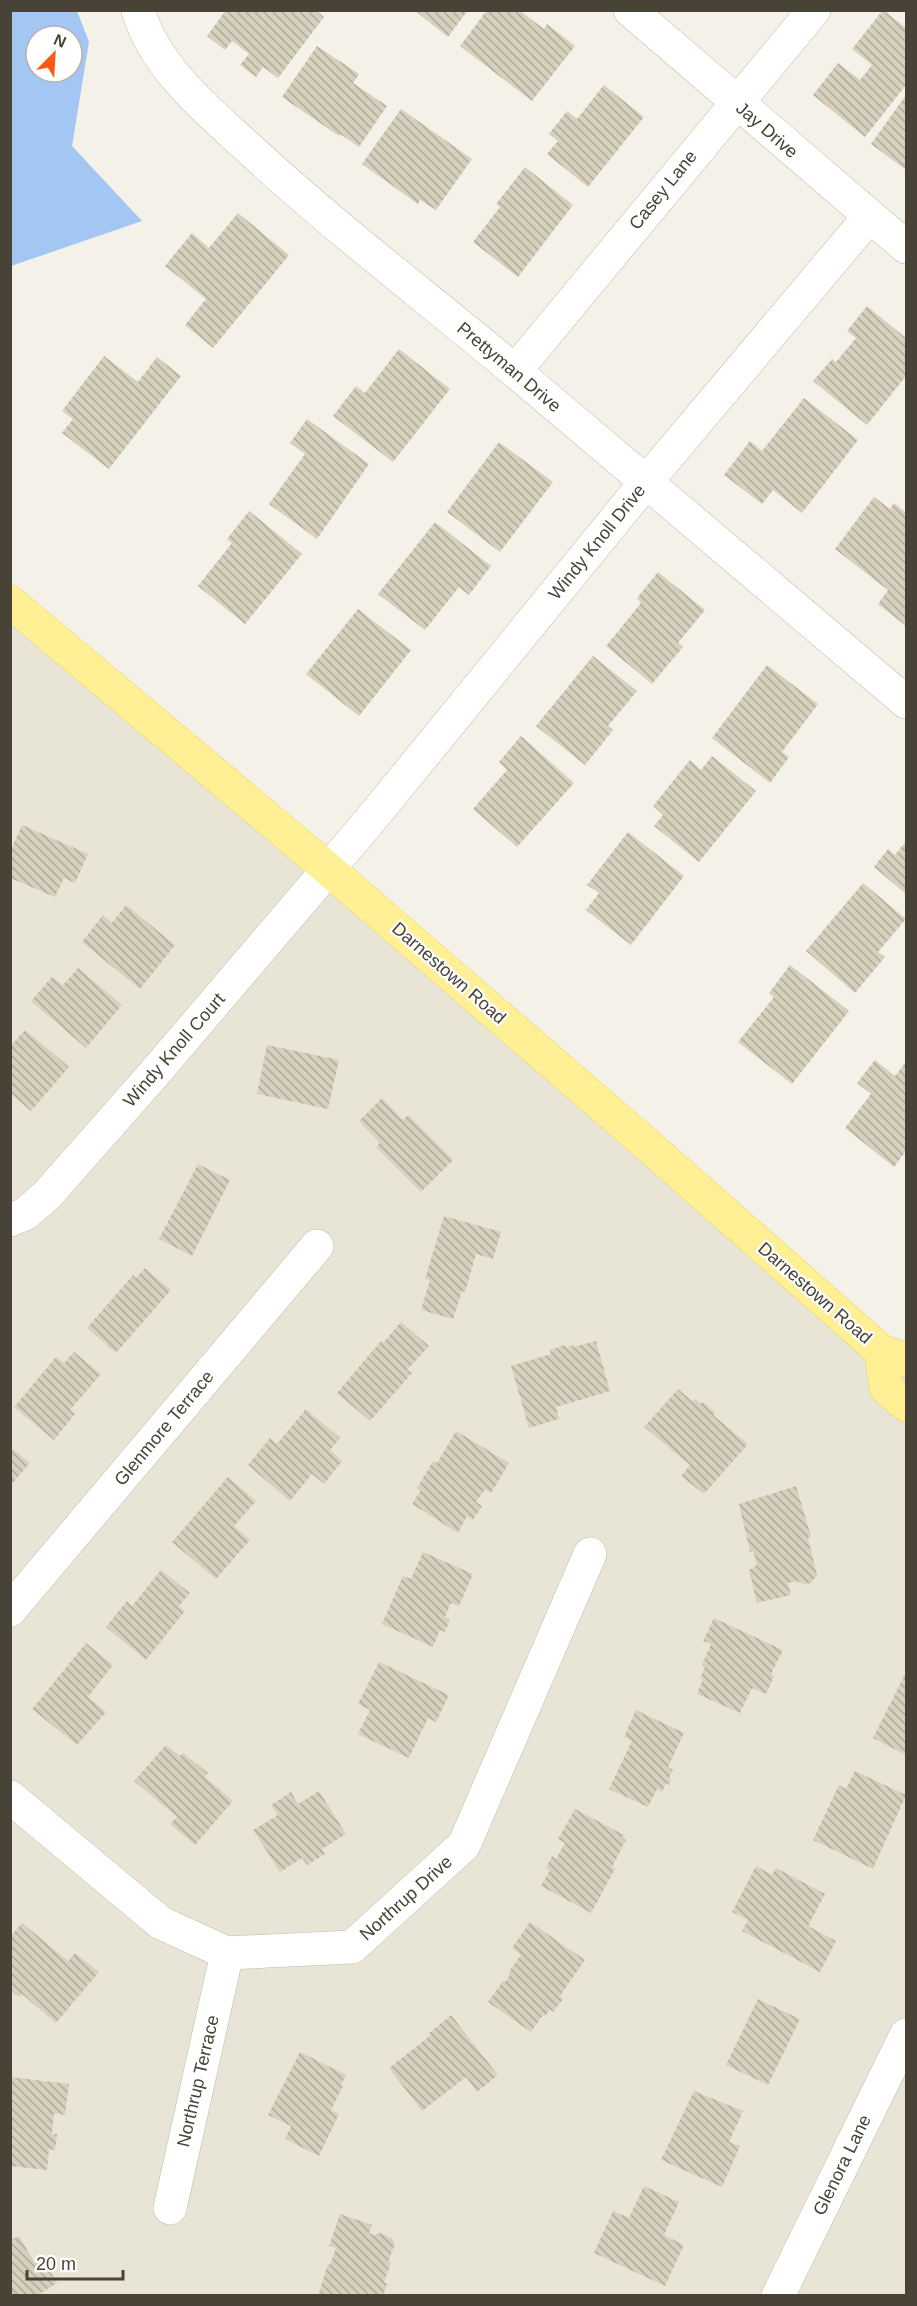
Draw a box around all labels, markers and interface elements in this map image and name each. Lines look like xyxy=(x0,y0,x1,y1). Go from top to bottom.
north arrow xyxy=(24,24,84,84)
text: N xyxy=(51,31,69,51)
street label: Jay Drive xyxy=(732,98,802,162)
street label: Casey Lane xyxy=(625,146,701,234)
street label: Prettyman Drive xyxy=(453,318,565,416)
street label: Windy Knoll Drive xyxy=(545,481,649,603)
street label: Darnestown Road xyxy=(388,918,510,1028)
street label: Windy Knoll Court xyxy=(119,989,229,1111)
street label: Darnestown Road xyxy=(754,1238,876,1348)
street label: Glenmore Terrace xyxy=(110,1367,218,1489)
street label: Northrup Drive xyxy=(356,1851,456,1945)
street label: Northrup Terrace xyxy=(173,2013,223,2149)
street label: Glenora Lane xyxy=(809,2112,875,2218)
scale bar xyxy=(27,2243,123,2281)
text: 20 m xyxy=(36,2254,76,2274)

